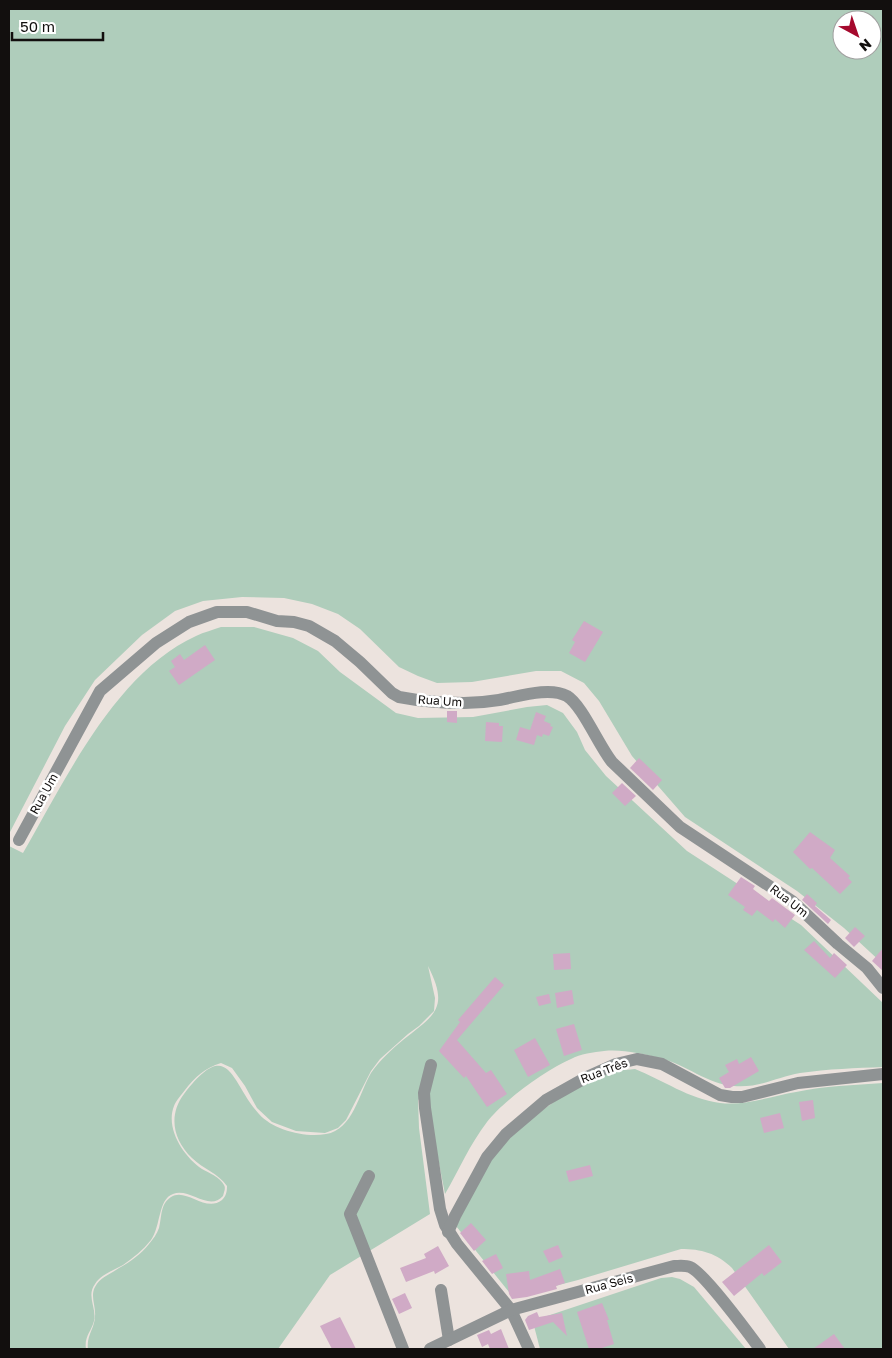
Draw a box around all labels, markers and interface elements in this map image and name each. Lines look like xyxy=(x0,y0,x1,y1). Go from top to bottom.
scale bar xyxy=(12,10,104,42)
north arrow xyxy=(832,10,882,60)
text: 50 m xyxy=(20,17,55,35)
text: N xyxy=(856,35,875,55)
street label: Rua Um xyxy=(417,691,463,710)
street label: Rua Um xyxy=(26,771,61,817)
street label: Rua Um xyxy=(767,881,811,920)
street label: Rua Três xyxy=(578,1055,629,1086)
street label: Rua Seis xyxy=(583,1270,635,1297)

